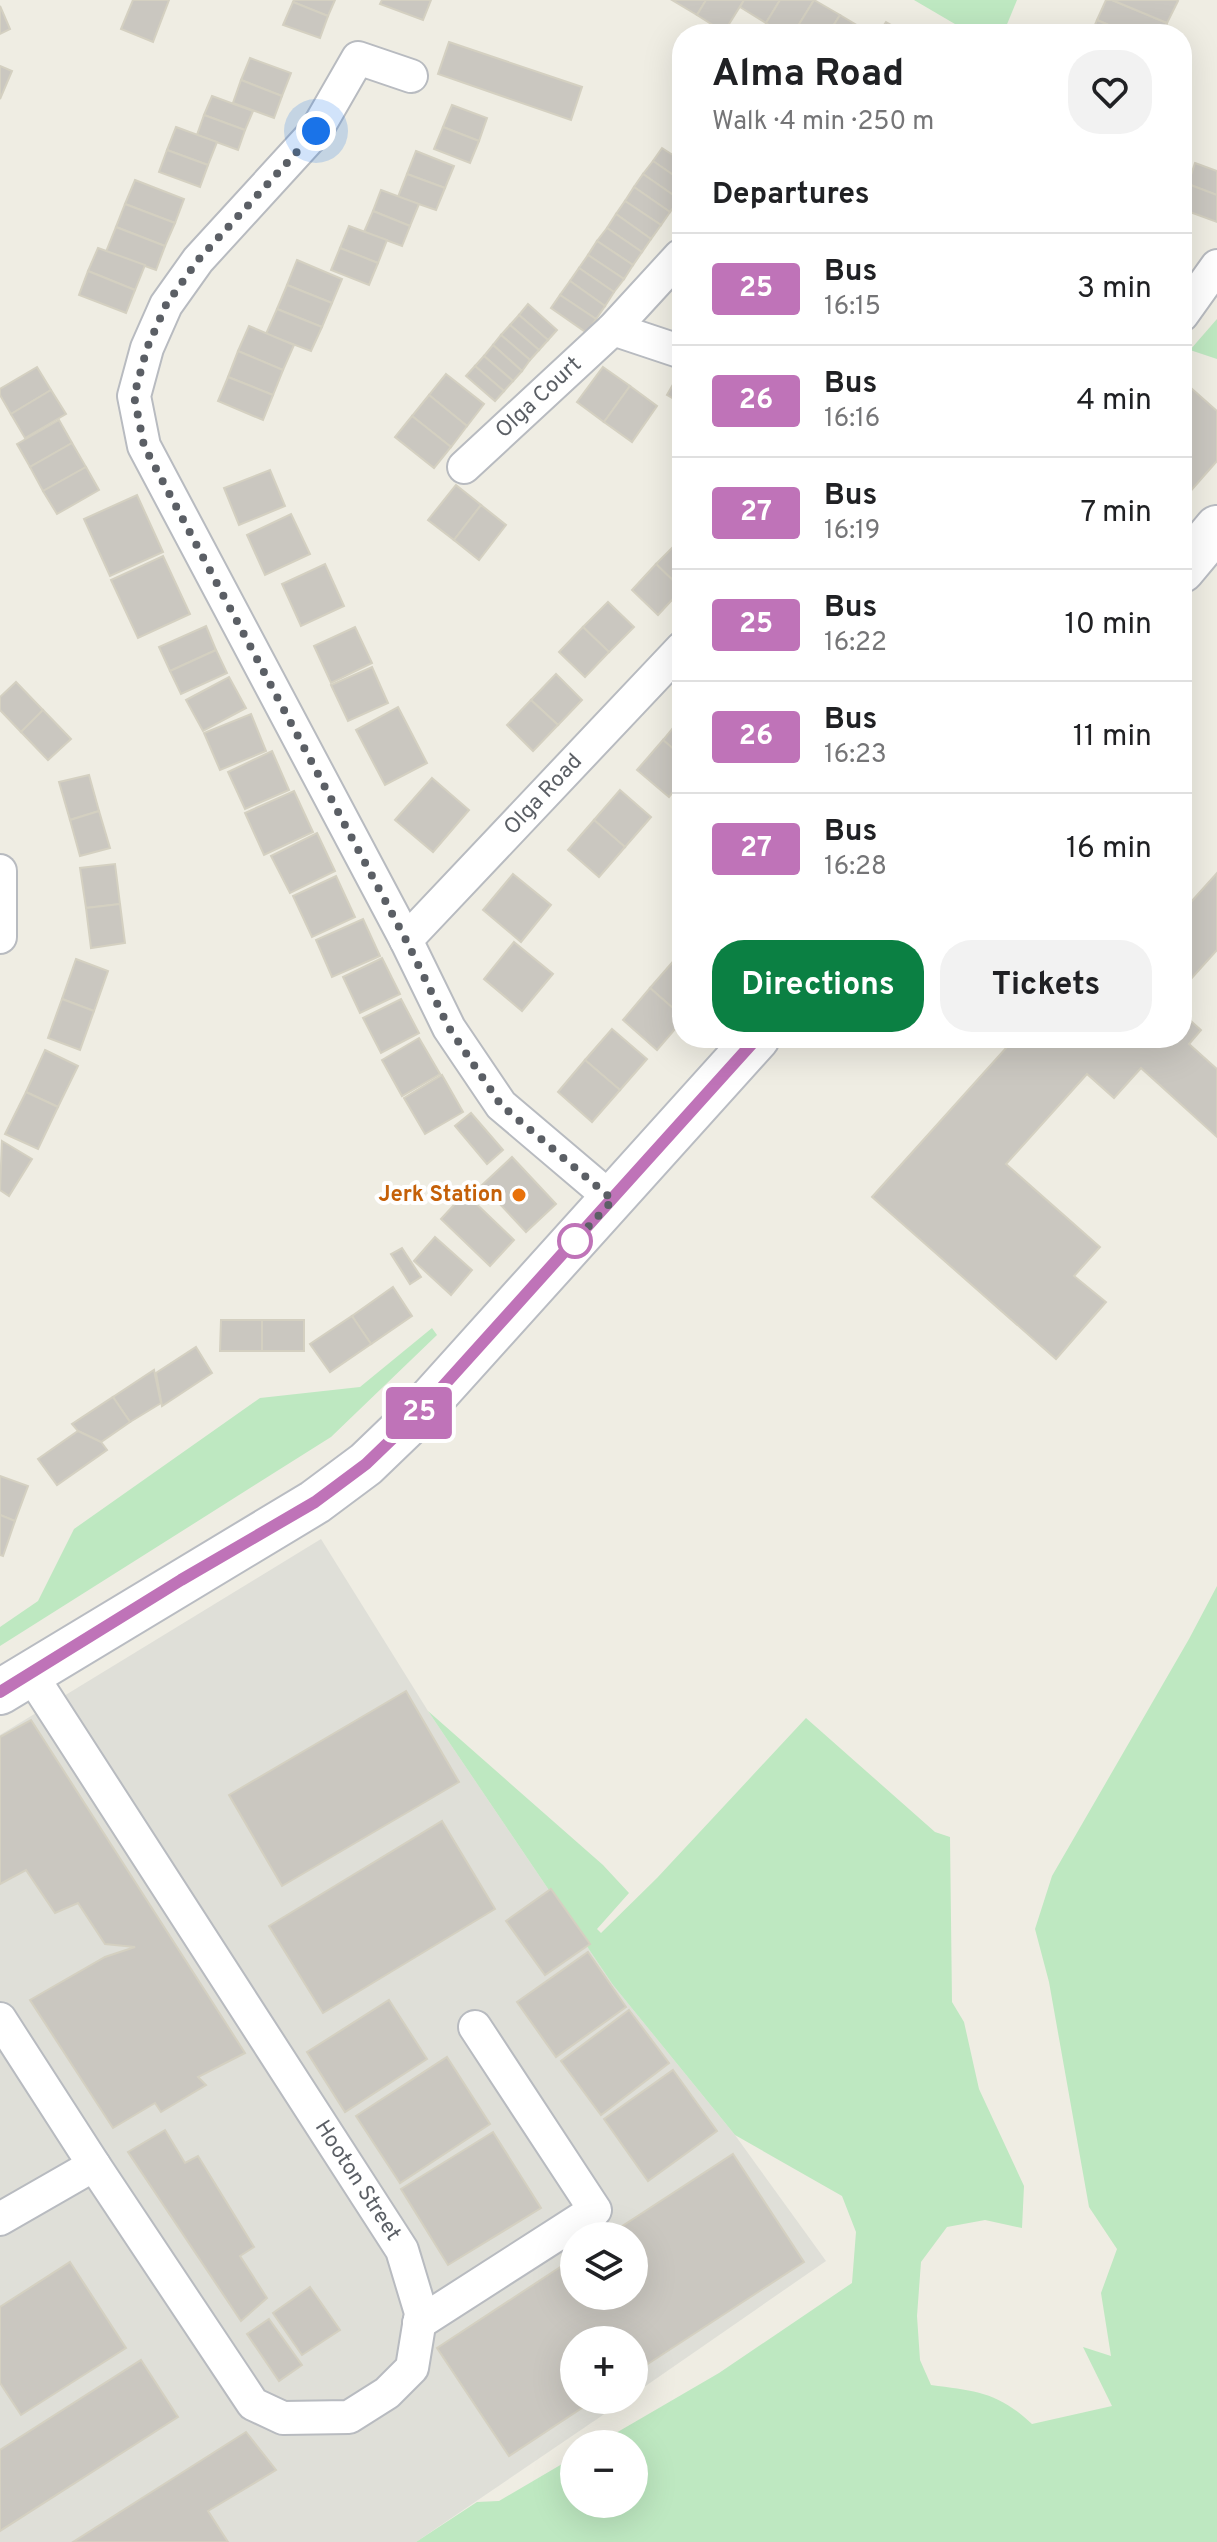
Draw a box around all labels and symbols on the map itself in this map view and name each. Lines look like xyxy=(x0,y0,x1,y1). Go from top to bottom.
your location xyxy=(296,111,336,151)
street label: Olga Court xyxy=(490,351,587,444)
street label: Olga Road xyxy=(499,748,588,841)
place label: Jerk Station xyxy=(378,1182,503,1209)
marker: Jerk Station xyxy=(510,1186,528,1204)
unlabelled marker xyxy=(558,1224,592,1258)
line badge: 25 xyxy=(383,1387,455,1439)
street label: Hooton Street xyxy=(308,2116,406,2246)

